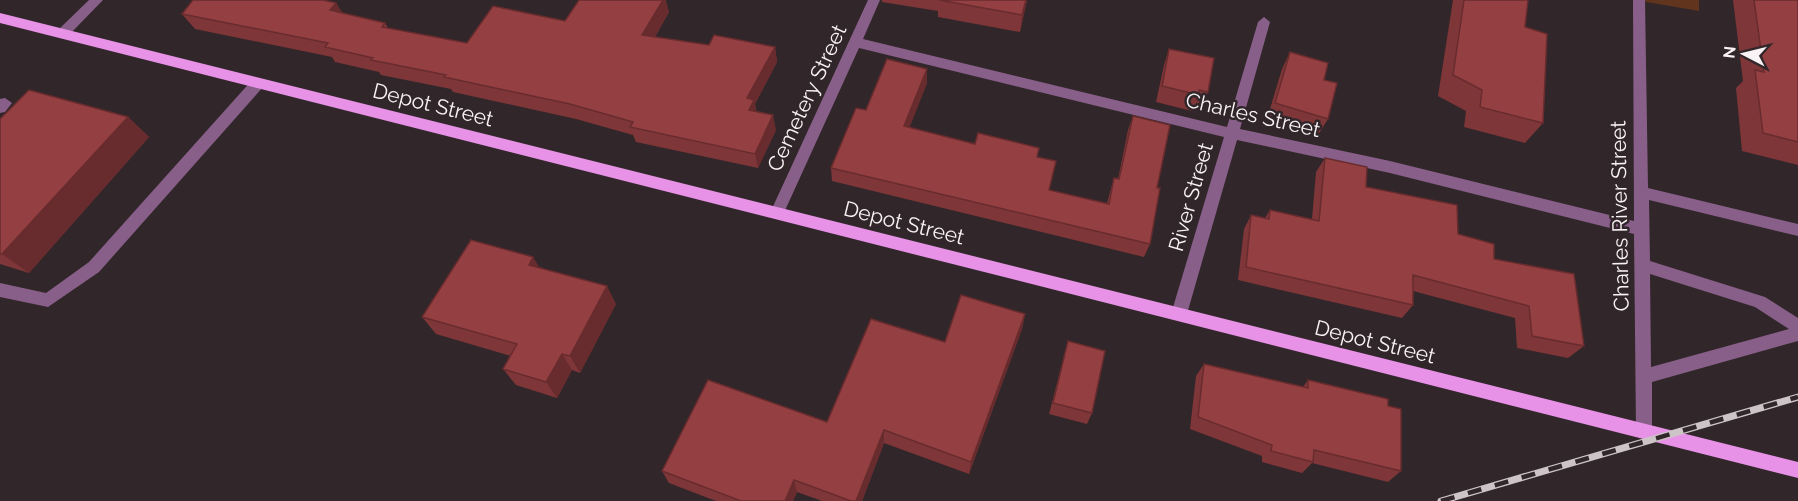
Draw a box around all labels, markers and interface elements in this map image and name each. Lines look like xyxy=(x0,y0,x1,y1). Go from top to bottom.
street label: Cemetery Street xyxy=(762,20,852,175)
north arrow xyxy=(1714,24,1774,84)
text: N xyxy=(1719,45,1740,59)
street label: Depot Street xyxy=(370,77,496,132)
street label: Charles Street xyxy=(1183,87,1323,142)
street label: Charles River Street xyxy=(1605,120,1634,312)
street label: River Street xyxy=(1163,140,1218,254)
street label: Depot Street xyxy=(841,195,967,250)
street label: Depot Street xyxy=(1312,314,1438,369)

